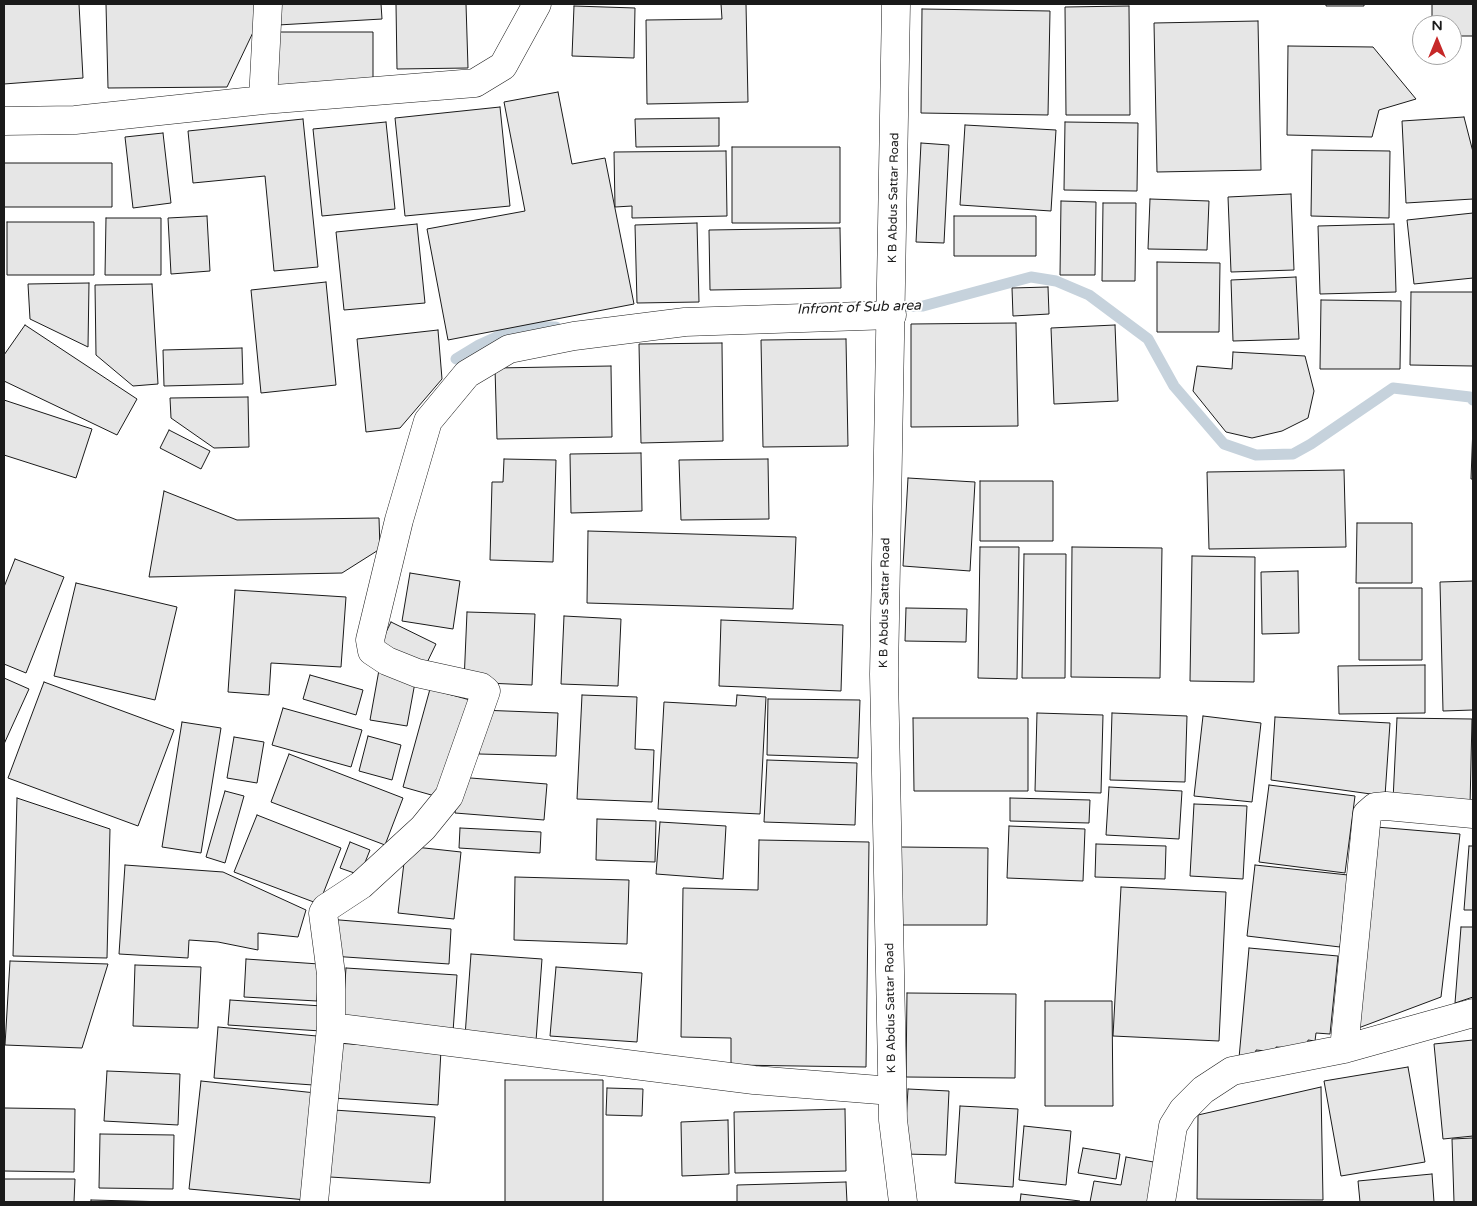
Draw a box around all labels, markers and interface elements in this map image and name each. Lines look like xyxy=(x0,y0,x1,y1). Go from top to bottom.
north arrow xyxy=(1412,15,1462,65)
text: N xyxy=(1431,17,1443,34)
street label: K B Abdus Sattar Road xyxy=(886,133,902,263)
water label: Infront of Sub area xyxy=(797,297,921,319)
street label: K B Abdus Sattar Road xyxy=(877,538,893,668)
street label: K B Abdus Sattar Road xyxy=(883,943,899,1073)

